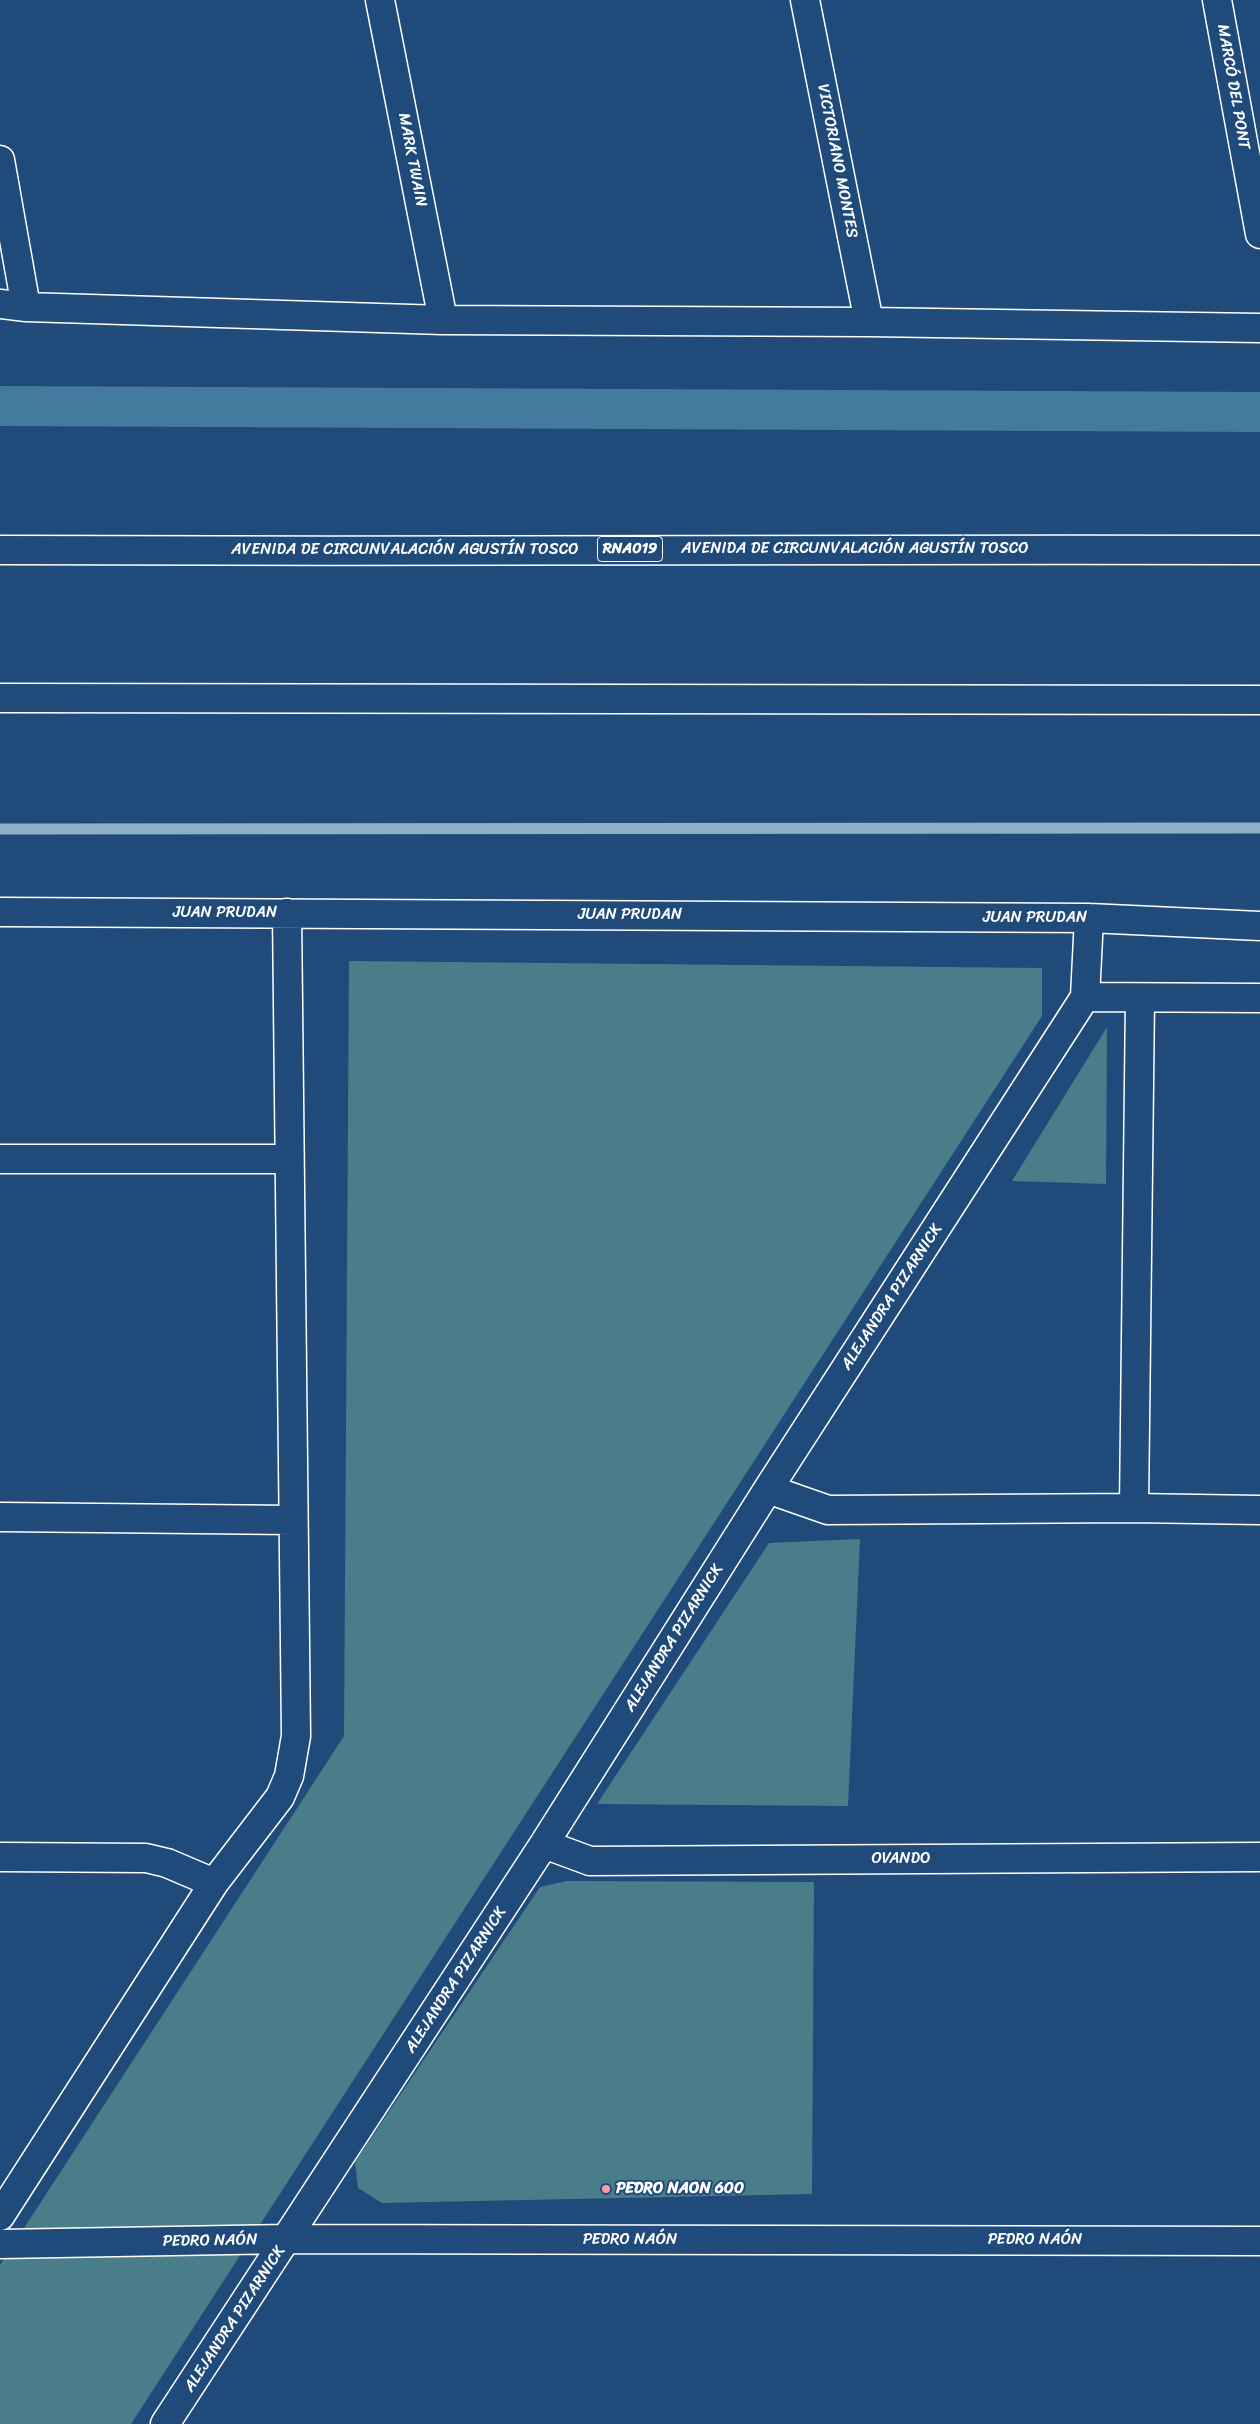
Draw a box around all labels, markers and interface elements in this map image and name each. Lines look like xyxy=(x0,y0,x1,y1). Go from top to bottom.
street label: MARCÓ DEL PONT xyxy=(1213,23,1253,151)
street label: VICTORIANO MONTES xyxy=(813,82,861,240)
street label: MARK TWAIN xyxy=(393,111,431,209)
road number: RNA019 xyxy=(598,536,662,562)
street label: AVENIDA DE CIRCUNVALACIÓN AGUSTÍN TOSCO xyxy=(681,539,1029,559)
street label: AVENIDA DE CIRCUNVALACIÓN AGUSTÍN TOSCO xyxy=(231,540,579,560)
street label: JUAN PRUDAN xyxy=(173,903,277,923)
street label: JUAN PRUDAN xyxy=(578,905,682,925)
street label: JUAN PRUDAN xyxy=(983,908,1087,928)
street label: ALEJANDRA PIZARNICK xyxy=(837,1220,947,1374)
street label: ALEJANDRA PIZARNICK xyxy=(621,1561,727,1715)
street label: OVANDO xyxy=(871,1849,931,1869)
street label: ALEJANDRA PIZARNICK xyxy=(401,1903,511,2057)
place label: PEDRO NAON 600 xyxy=(616,2179,744,2199)
marker: PEDRO NAON 600 xyxy=(600,2183,612,2195)
street label: PEDRO NAÓN xyxy=(583,2230,677,2250)
street label: PEDRO NAÓN xyxy=(988,2230,1082,2250)
street label: PEDRO NAÓN xyxy=(163,2231,257,2251)
street label: ALEJANDRA PIZARNICK xyxy=(180,2242,290,2396)

